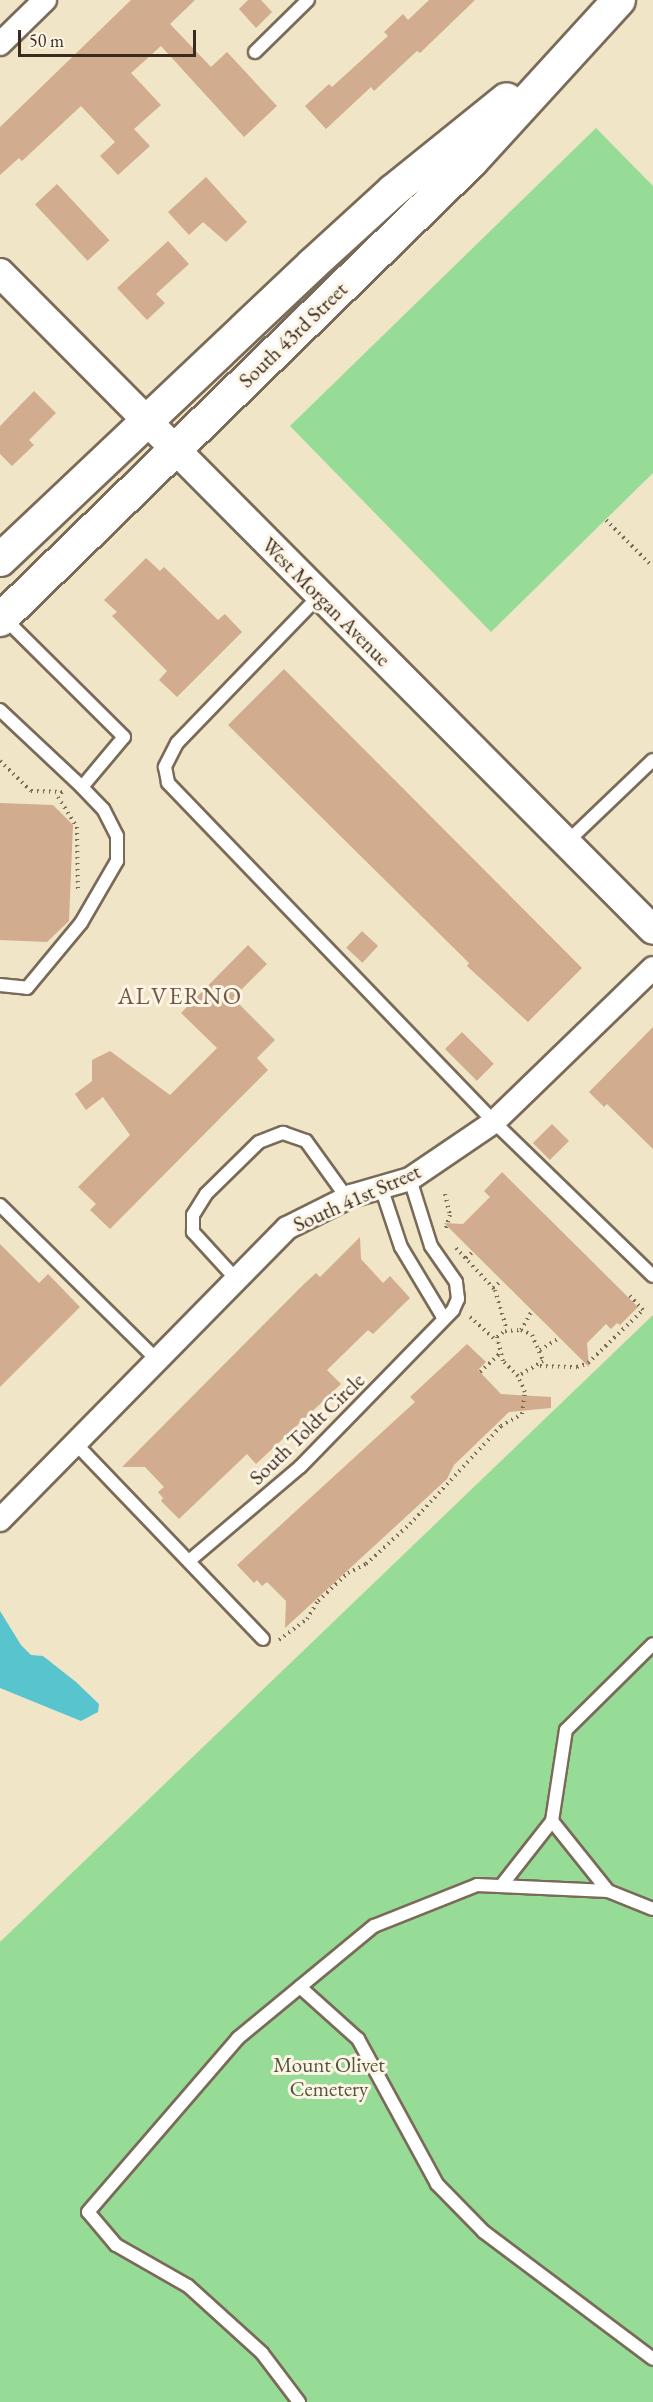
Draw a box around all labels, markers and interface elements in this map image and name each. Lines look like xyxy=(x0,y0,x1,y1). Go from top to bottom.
scale bar xyxy=(21,18,200,56)
text: 50 m xyxy=(29,29,64,52)
street label: South 43rd Street xyxy=(234,277,352,393)
street label: West Morgan Avenue xyxy=(256,532,396,672)
district label: ALVERNO xyxy=(117,982,243,1010)
street label: South 41st Street xyxy=(289,1159,425,1237)
street label: South Toldt Circle xyxy=(244,1368,370,1490)
park label: Mount Olivet Cemetery xyxy=(273,2052,385,2102)

